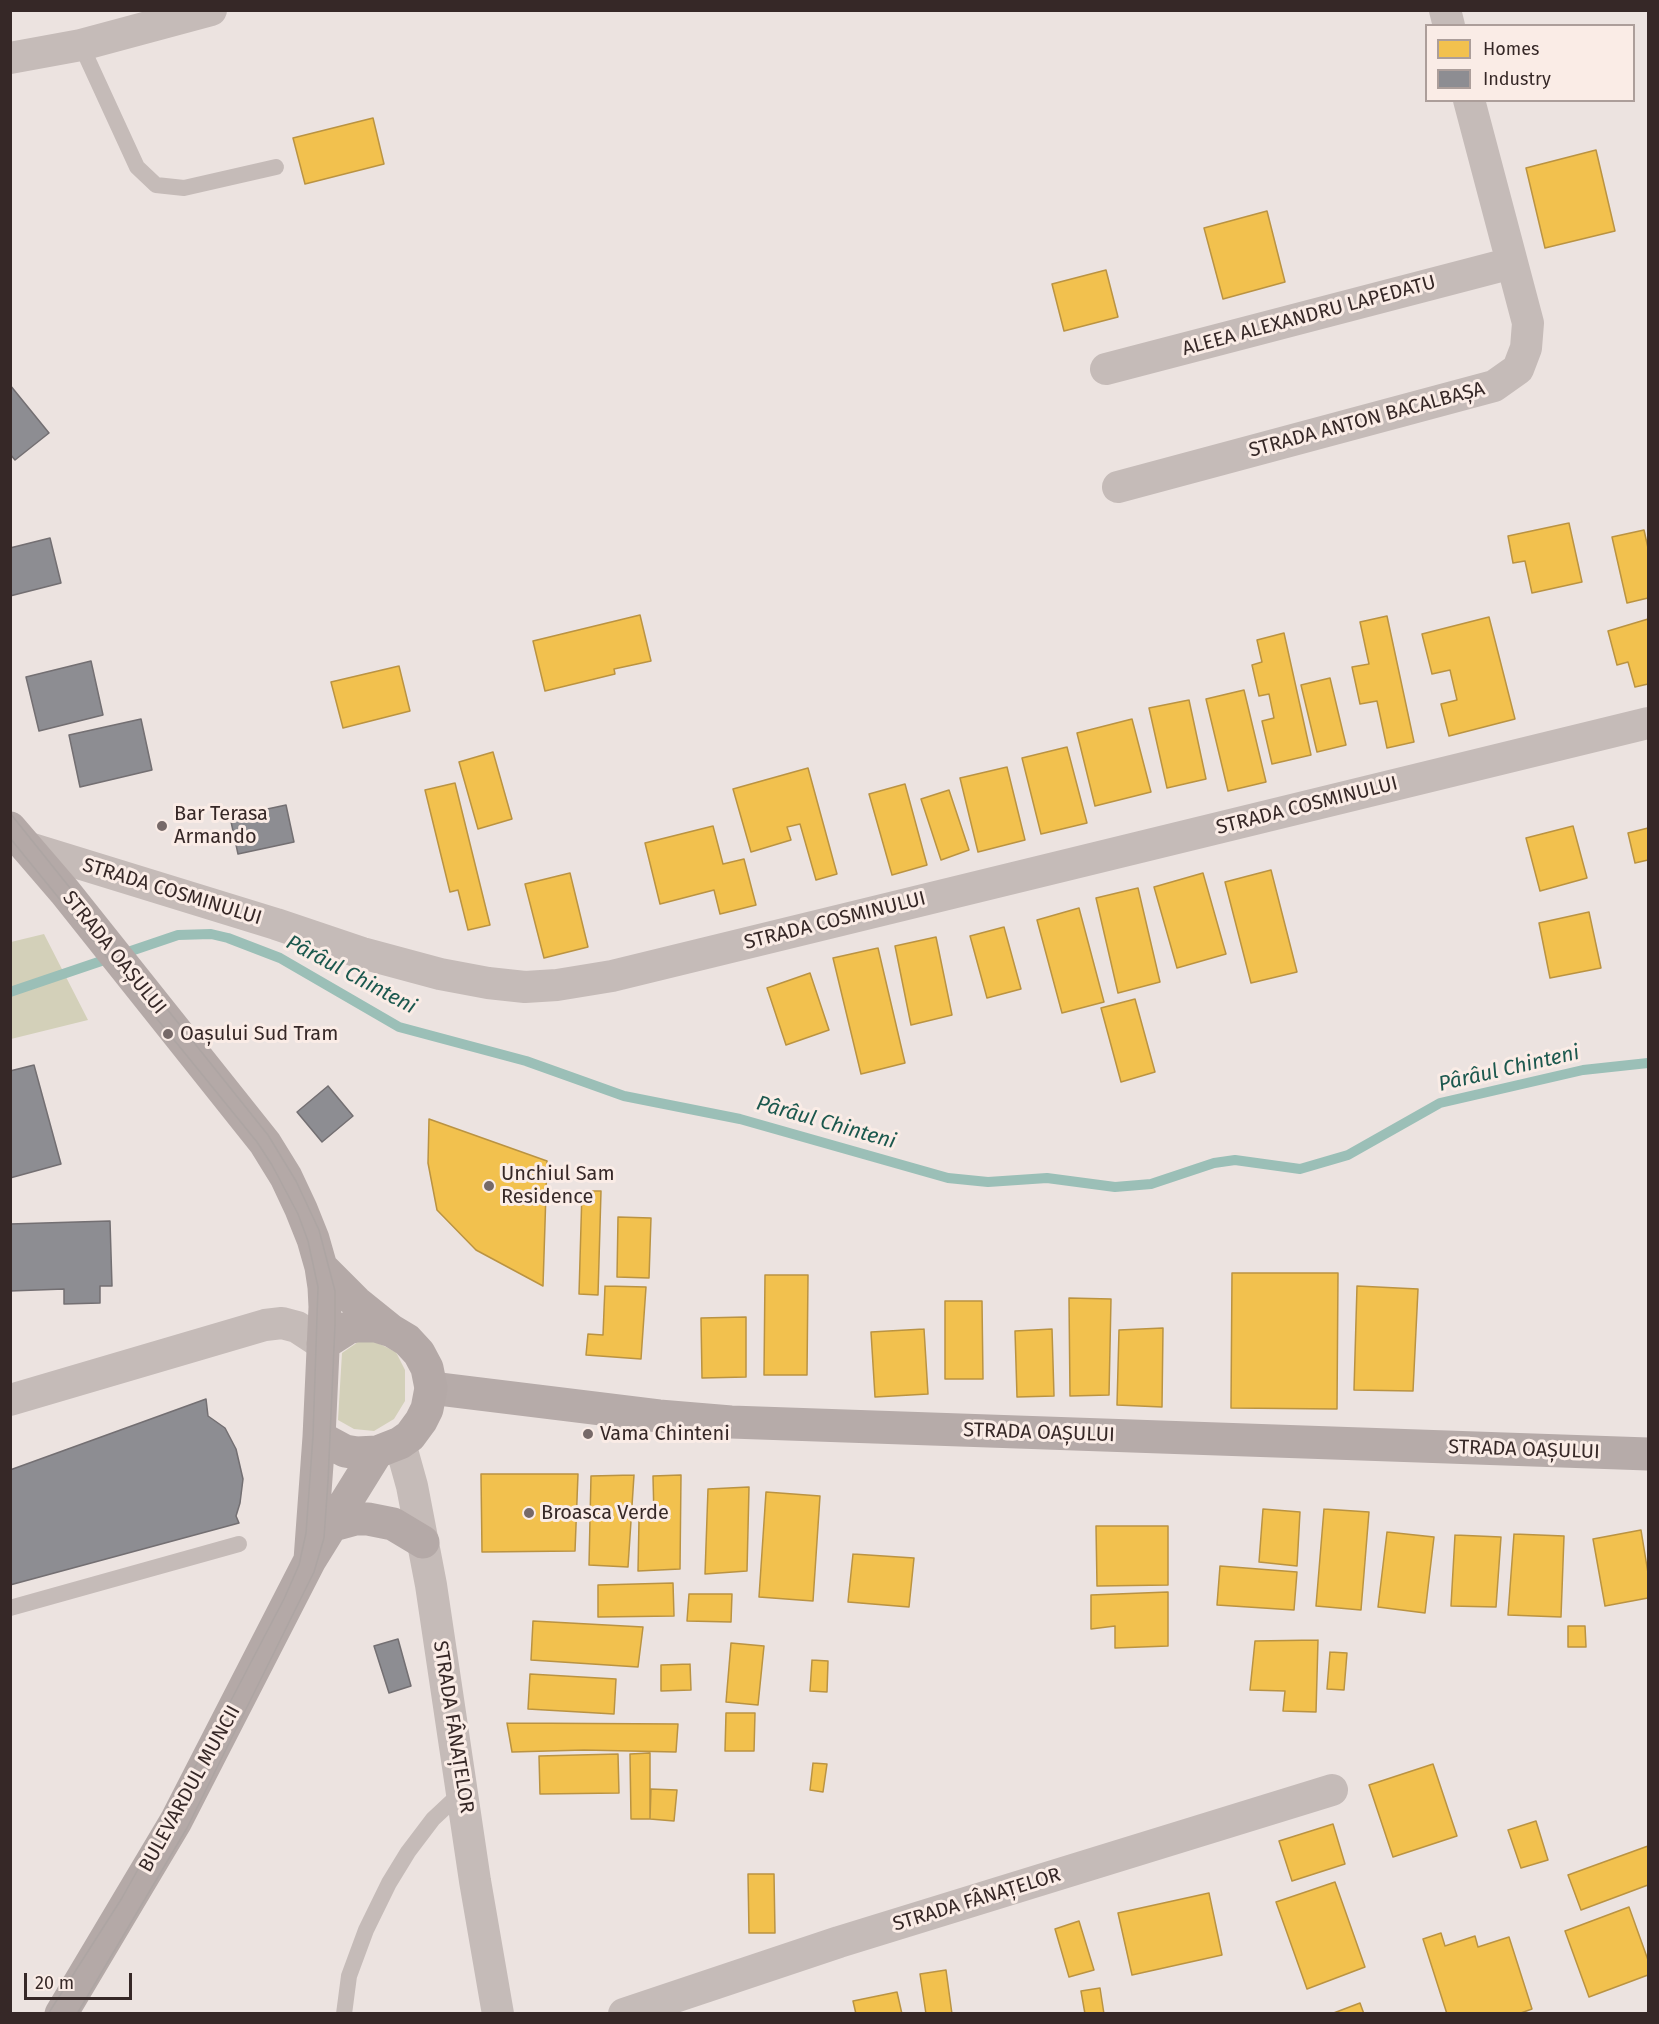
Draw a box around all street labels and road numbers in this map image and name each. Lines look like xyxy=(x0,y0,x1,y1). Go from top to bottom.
street label: ALEEA ALEXANDRU LAPEDATU xyxy=(1180,271,1438,361)
street label: STRADA ANTON BACALBAȘA xyxy=(1246,377,1488,463)
street label: STRADA COSMINULUI xyxy=(1214,772,1400,840)
street label: STRADA COSMINULUI xyxy=(80,853,264,931)
street label: STRADA OAȘULUI xyxy=(57,887,171,1019)
street label: STRADA COSMINULUI xyxy=(742,887,928,955)
street label: STRADA OAȘULUI xyxy=(963,1418,1115,1448)
street label: STRADA OAȘULUI xyxy=(1448,1435,1600,1465)
street label: STRADA FÂNAȚELOR xyxy=(428,1639,478,1815)
street label: BULEVARDUL MUNCII xyxy=(134,1701,246,1877)
street label: STRADA FÂNAȚELOR xyxy=(890,1863,1064,1937)

